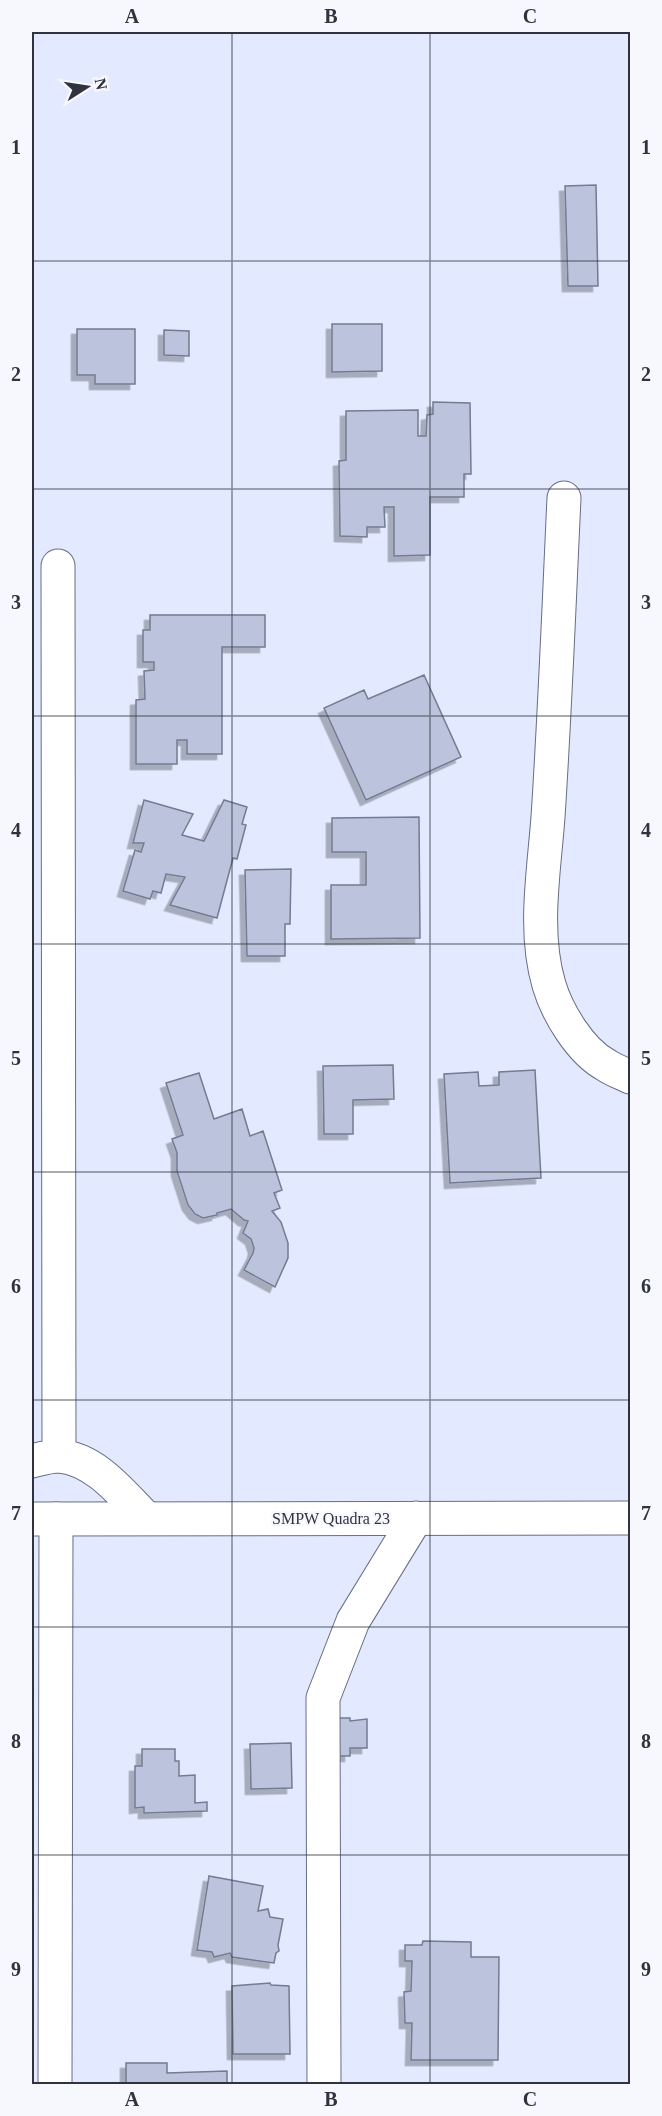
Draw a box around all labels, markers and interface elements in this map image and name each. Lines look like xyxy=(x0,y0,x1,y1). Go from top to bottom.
text: A xyxy=(125,5,140,27)
text: B xyxy=(324,5,338,27)
text: C xyxy=(523,5,537,27)
north arrow xyxy=(57,57,117,117)
text: N xyxy=(92,77,111,92)
text: 1 xyxy=(11,136,21,158)
text: 1 xyxy=(641,136,651,158)
text: 2 xyxy=(11,363,21,385)
text: 2 xyxy=(641,363,651,385)
text: 3 xyxy=(11,591,21,613)
text: 3 xyxy=(641,591,651,613)
text: 4 xyxy=(11,819,21,841)
text: 4 xyxy=(641,819,651,841)
text: 5 xyxy=(11,1047,21,1069)
text: 5 xyxy=(641,1047,651,1069)
text: 6 xyxy=(11,1275,21,1297)
text: 6 xyxy=(641,1275,651,1297)
text: 7 xyxy=(11,1502,21,1524)
text: 7 xyxy=(641,1502,651,1524)
street label: SMPW Quadra 23 xyxy=(272,1510,390,1527)
text: 8 xyxy=(11,1730,21,1752)
text: 8 xyxy=(641,1730,651,1752)
text: 9 xyxy=(11,1958,21,1980)
text: 9 xyxy=(641,1958,651,1980)
text: A xyxy=(125,2088,140,2110)
text: B xyxy=(324,2088,338,2110)
text: C xyxy=(523,2088,537,2110)

